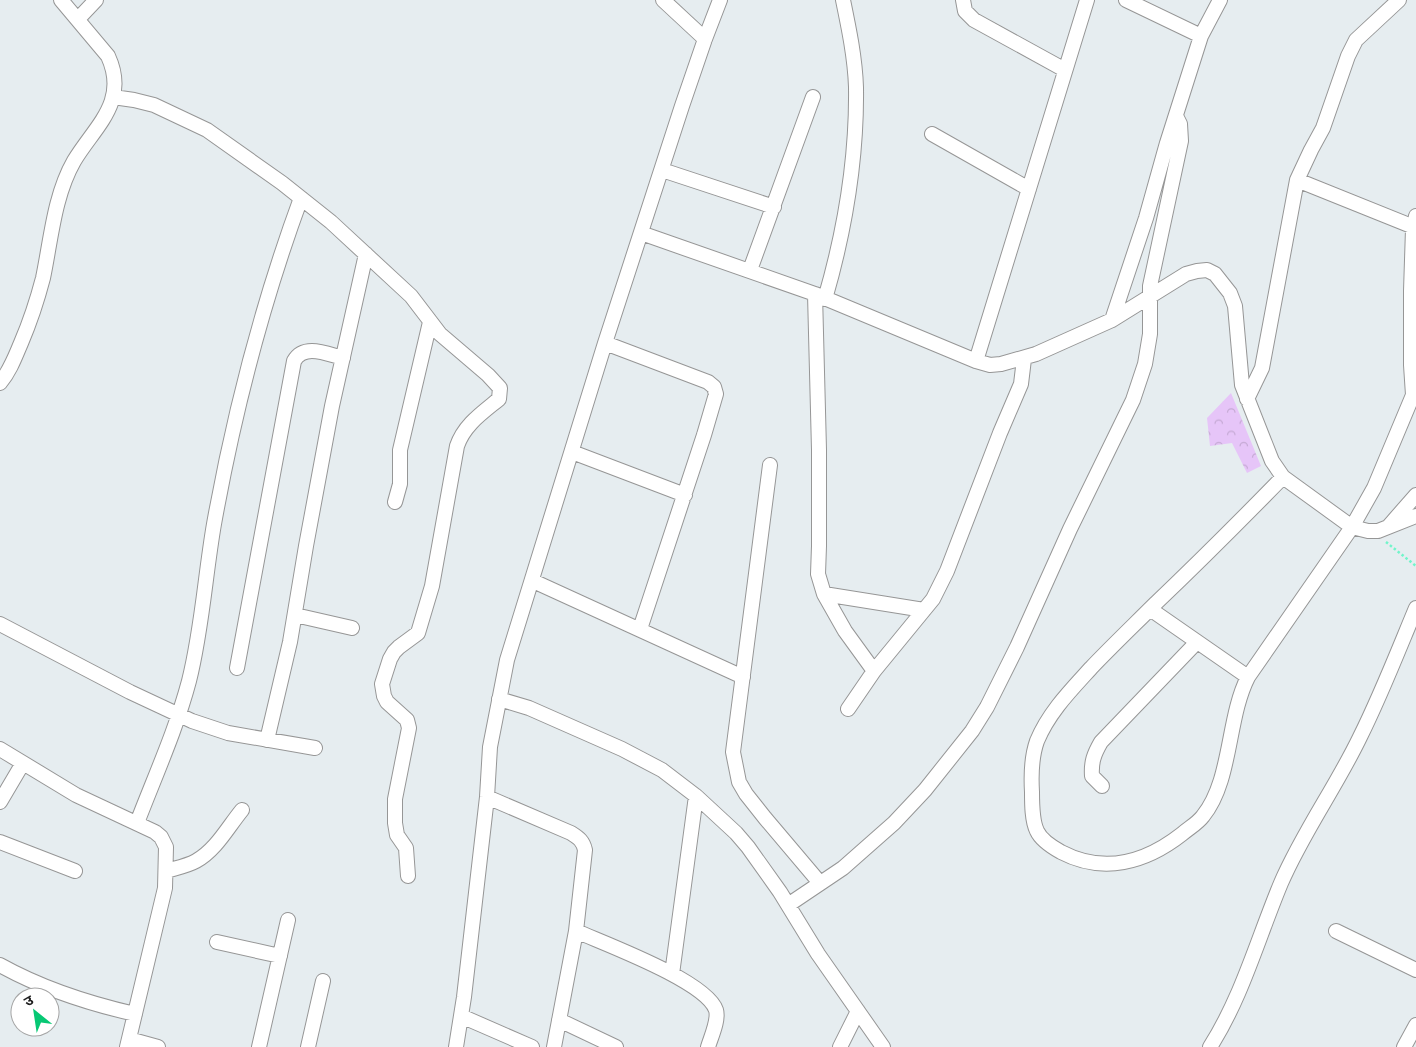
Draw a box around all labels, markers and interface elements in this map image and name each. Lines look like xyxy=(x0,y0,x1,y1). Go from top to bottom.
north arrow xyxy=(10,987,60,1037)
text: उ xyxy=(22,993,37,1010)

